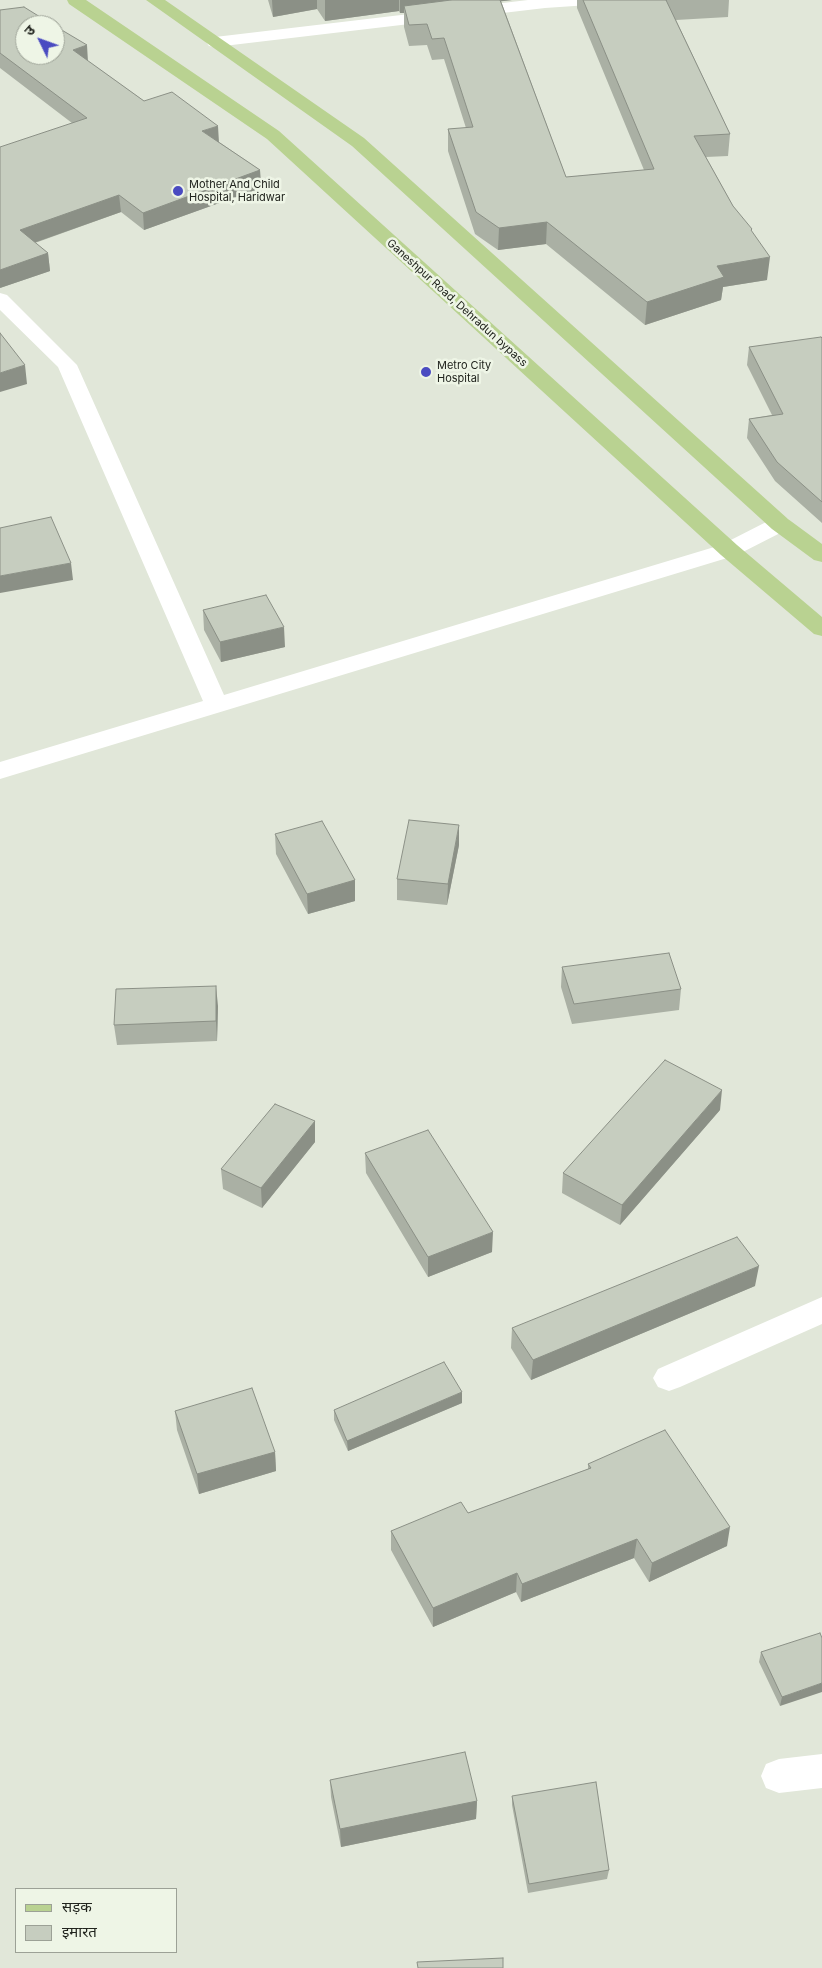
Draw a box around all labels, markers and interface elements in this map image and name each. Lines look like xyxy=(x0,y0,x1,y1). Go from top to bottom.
north arrow xyxy=(15,15,65,65)
text: उ xyxy=(20,22,38,39)
place label: Mother And Child Hospital, Haridwar xyxy=(189,178,285,204)
marker: Mother And Child Hospital, Haridwar xyxy=(171,184,185,198)
street label: Ganeshpur Road, Dehradun bypass xyxy=(384,236,530,370)
place label: Metro City Hospital xyxy=(437,359,491,385)
marker: Metro City Hospital xyxy=(419,365,433,379)
legend xyxy=(15,1888,178,1953)
text: सड़क xyxy=(62,1897,92,1916)
text: इमारत xyxy=(62,1922,97,1941)

